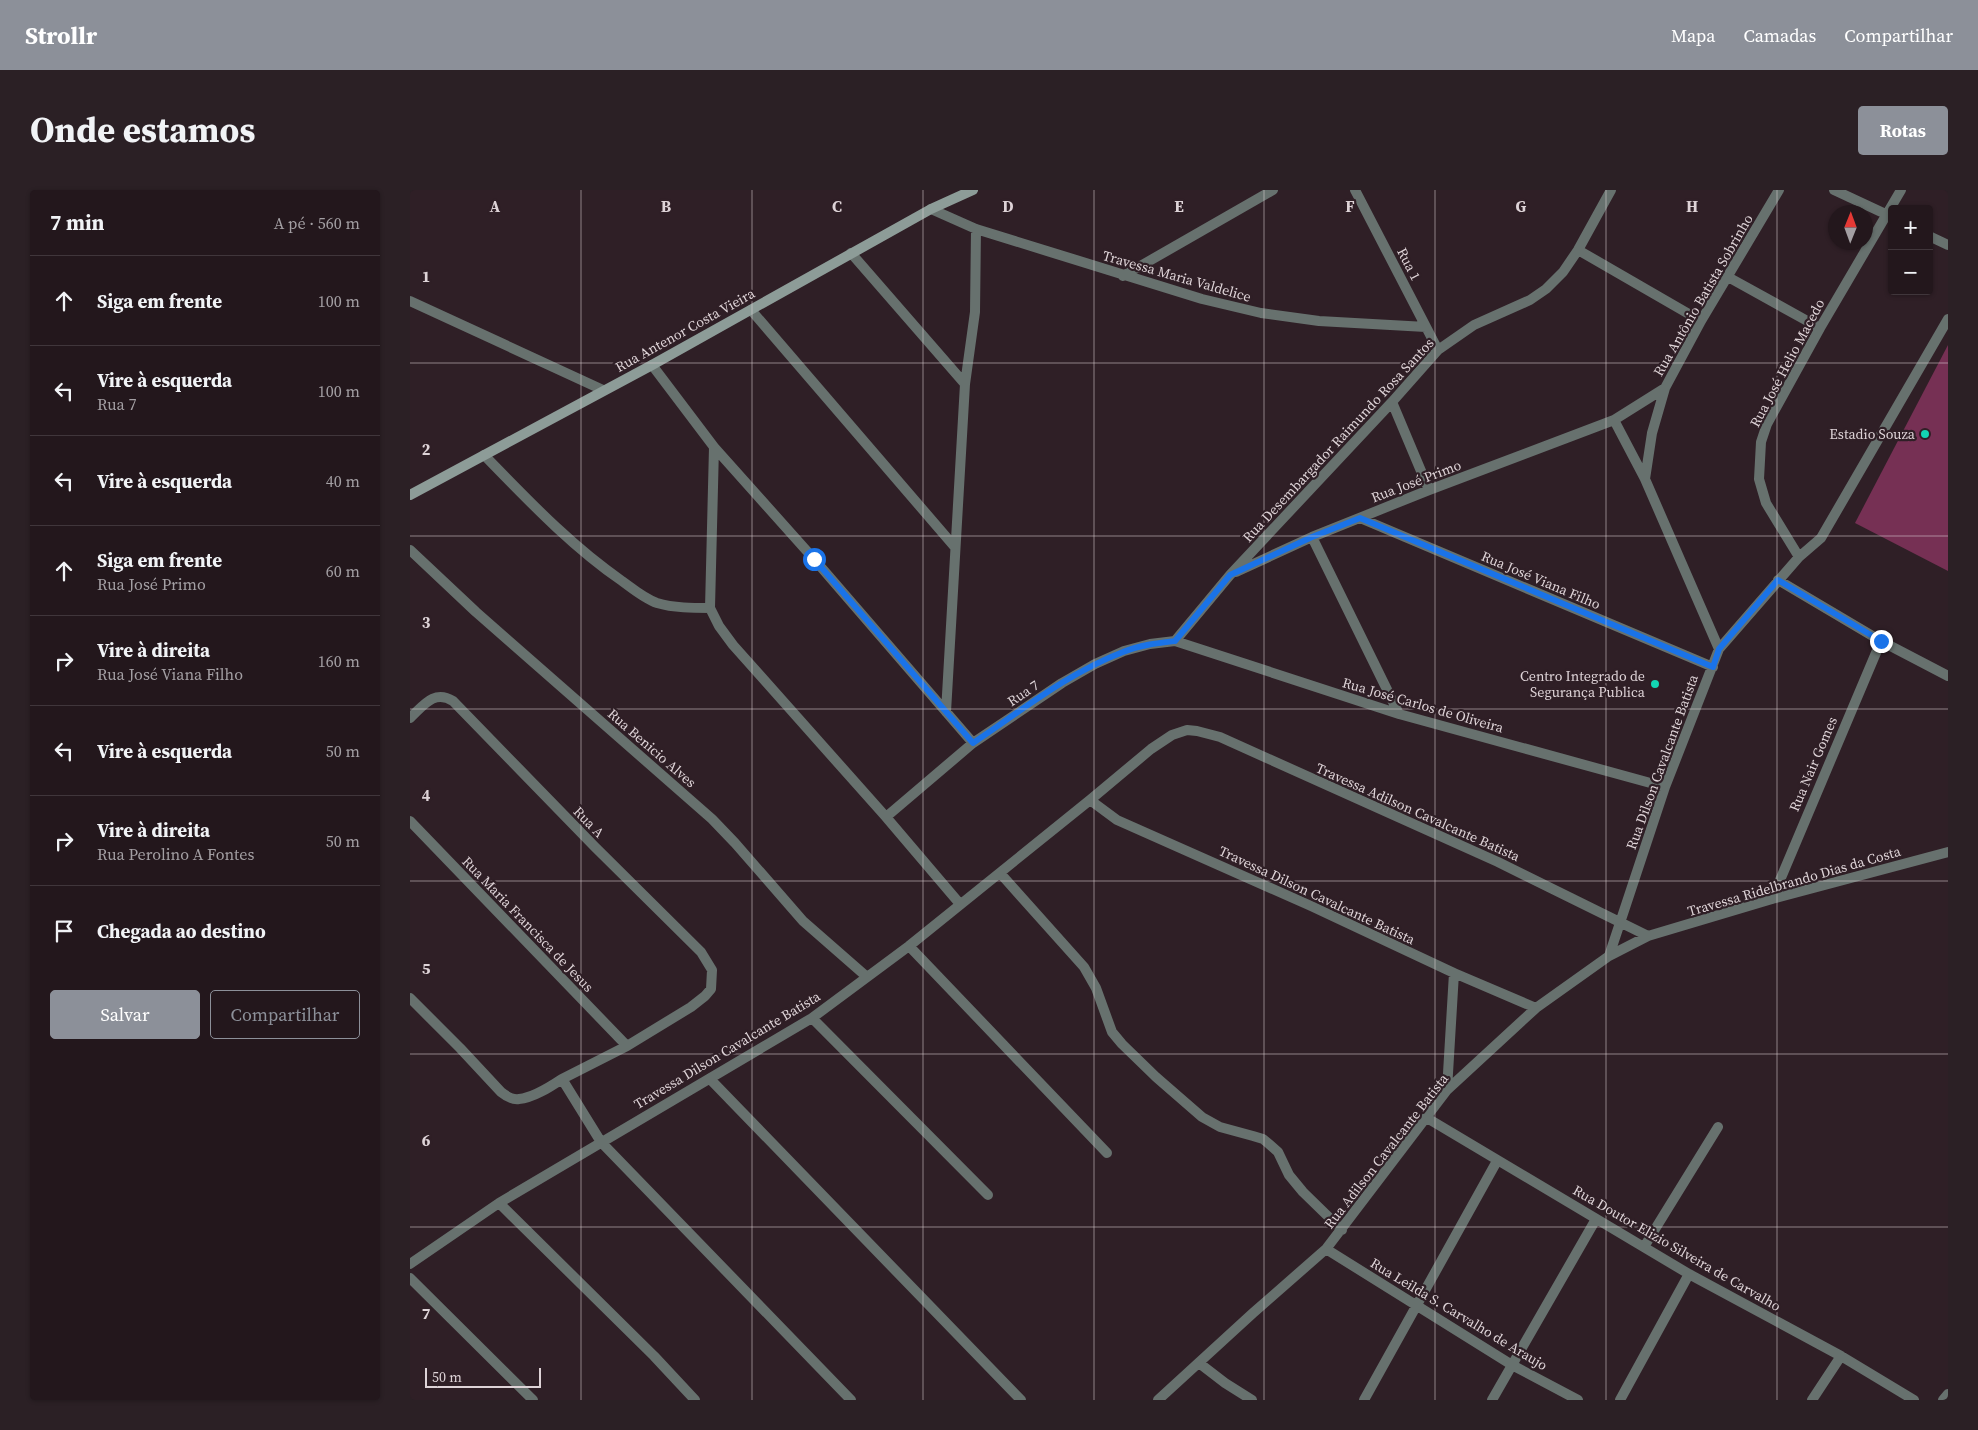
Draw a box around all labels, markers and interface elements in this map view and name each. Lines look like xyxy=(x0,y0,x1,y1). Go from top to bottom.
text: Strollr xyxy=(25,19,97,52)
text: Mapa xyxy=(1671,23,1715,48)
text: Camadas xyxy=(1743,23,1816,48)
text: Compartilhar xyxy=(1844,23,1953,48)
text: Onde estamos xyxy=(30,106,255,154)
button: Rotas xyxy=(1858,106,1948,155)
text: A xyxy=(490,195,501,217)
text: B xyxy=(661,195,672,217)
text: C xyxy=(832,195,842,217)
text: D xyxy=(1002,195,1014,217)
text: E xyxy=(1174,195,1184,217)
text: F xyxy=(1345,195,1355,217)
text: G xyxy=(1516,195,1527,217)
text: H xyxy=(1686,195,1698,217)
north arrow xyxy=(1828,205,1873,250)
map controls xyxy=(1888,205,1933,295)
button: + xyxy=(1888,205,1933,250)
text: 7 min xyxy=(50,208,105,237)
street label: Rua Antônio Batista Sobrinho xyxy=(1648,210,1758,380)
text: A pé · 560 m xyxy=(274,212,360,234)
street label: Rua 1 xyxy=(1392,244,1426,284)
street label: Travessa Maria Valdelice xyxy=(1100,245,1254,307)
button: − xyxy=(1888,250,1933,295)
text: 1 xyxy=(422,265,430,287)
street label: Rua Antenor Costa Vieira xyxy=(612,283,759,377)
icon: ahead xyxy=(50,287,78,315)
text: Siga em frente xyxy=(97,288,222,314)
text: 100 m xyxy=(318,290,360,312)
street label: Rua José Helio Macedo xyxy=(1745,295,1829,431)
street label: Rua Desembargador Raimundo Rosa Santos xyxy=(1238,333,1438,547)
text: Vire à esquerda xyxy=(97,367,232,393)
icon: left xyxy=(50,377,78,405)
text: 100 m xyxy=(318,380,360,402)
text: Rua 7 xyxy=(97,393,136,415)
place label: Estadio Souza xyxy=(1829,424,1916,444)
marker: Estadio Souza xyxy=(1919,428,1931,440)
text: 2 xyxy=(422,438,431,460)
street label: Rua José Primo xyxy=(1368,455,1464,507)
icon: left xyxy=(50,467,78,495)
text: Vire à esquerda xyxy=(97,468,232,494)
text: 40 m xyxy=(326,470,360,492)
street label: Rua José Viana Filho xyxy=(1478,546,1604,614)
text: Siga em frente xyxy=(97,547,222,573)
route start xyxy=(803,548,826,571)
icon: ahead xyxy=(50,557,78,585)
text: 60 m xyxy=(326,560,360,582)
text: Rua José Primo xyxy=(97,573,206,595)
text: 3 xyxy=(422,611,431,633)
route end xyxy=(1870,630,1893,653)
text: Vire à direita xyxy=(97,637,210,663)
icon: right xyxy=(50,647,78,675)
text: 160 m xyxy=(318,650,360,672)
text: Rua José Viana Filho xyxy=(97,663,243,685)
place label: Centro Integrado de Segurança Publica xyxy=(1520,666,1646,702)
street label: Rua Dilson Cavalcante Batista xyxy=(1621,671,1703,852)
street label: Rua José Carlos de Oliveira xyxy=(1340,672,1507,738)
street label: Rua 7 xyxy=(1003,675,1043,711)
marker: Centro Integrado de Segurança Publica xyxy=(1649,678,1661,690)
street label: Rua Benicio Alves xyxy=(603,704,701,792)
street label: Rua Nair Gomes xyxy=(1784,714,1842,814)
icon: left xyxy=(50,737,78,765)
text: Vire à esquerda xyxy=(97,738,232,764)
text: 50 m xyxy=(326,740,360,762)
street label: Travessa Adilson Cavalcante Batista xyxy=(1313,758,1524,867)
text: 4 xyxy=(422,784,431,806)
street label: Rua A xyxy=(569,802,609,843)
text: Vire à direita xyxy=(97,817,210,843)
icon: right xyxy=(50,827,78,855)
text: 50 m xyxy=(326,830,360,852)
street label: Travessa Dilson Cavalcante Batista xyxy=(1216,841,1419,950)
street label: Travessa Ridelbrando Dias da Costa xyxy=(1685,841,1904,921)
text: Rua Perolino A Fontes xyxy=(97,843,254,865)
street label: Rua Maria Francisca de Jesus xyxy=(458,852,598,996)
icon: arrive xyxy=(50,917,78,945)
text: Chegada ao destino xyxy=(97,918,266,944)
text: 5 xyxy=(422,957,431,979)
street label: Travessa Dilson Cavalcante Batista xyxy=(630,986,825,1114)
button: Salvar xyxy=(50,990,200,1039)
button: Compartilhar xyxy=(210,990,360,1039)
street label: Rua Adilson Cavalcante Batista xyxy=(1319,1069,1453,1233)
text: 6 xyxy=(422,1129,431,1151)
street label: Rua Doutor Elizio Silveira de Carvalho xyxy=(1569,1180,1785,1316)
street label: Rua Leilda S. Carvalho de Araujo xyxy=(1367,1253,1552,1375)
text: 7 xyxy=(422,1302,431,1324)
scale bar xyxy=(425,1365,541,1388)
text: 50 m xyxy=(432,1367,462,1387)

